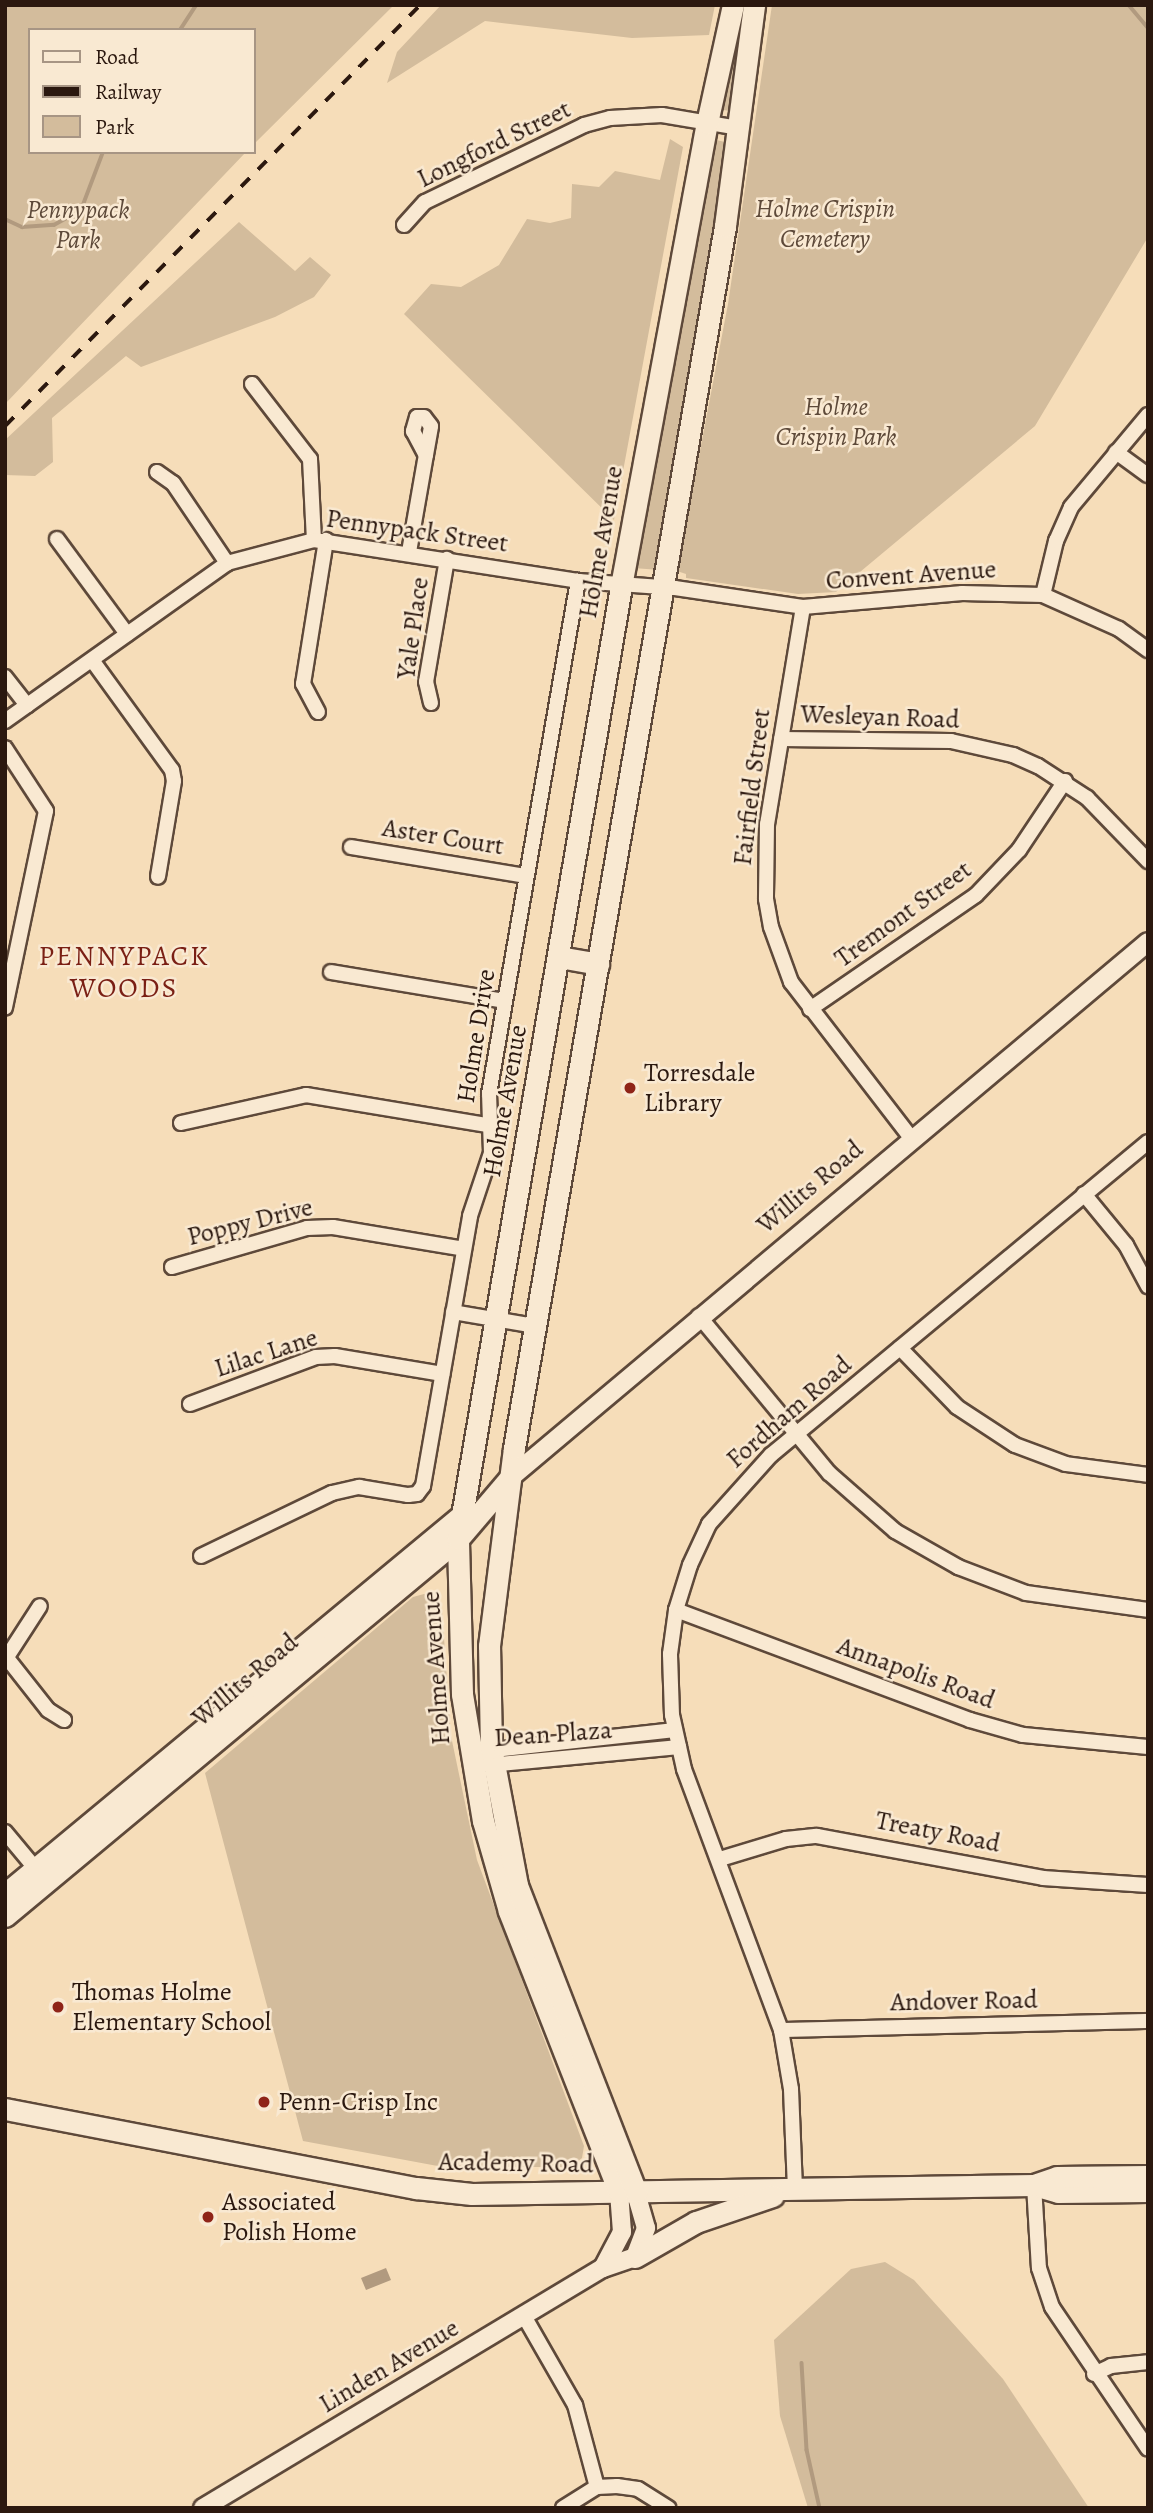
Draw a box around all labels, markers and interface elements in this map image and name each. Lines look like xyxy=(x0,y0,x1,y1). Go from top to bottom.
legend xyxy=(28,28,256,154)
text: Road xyxy=(95,43,139,71)
text: Railway xyxy=(95,78,161,106)
street label: Longford Street xyxy=(412,93,576,195)
text: Park xyxy=(95,113,134,141)
park label: Holme Crispin Cemetery xyxy=(755,193,895,255)
park label: Pennypack Park xyxy=(26,194,130,256)
park label: Holme Crispin Park xyxy=(775,391,897,452)
street label: Holme Avenue xyxy=(572,463,630,621)
street label: Pennypack Street xyxy=(324,503,510,559)
street label: Convent Avenue xyxy=(825,553,997,597)
street label: Yale Place xyxy=(390,575,436,681)
street label: Wesleyan Road xyxy=(800,699,960,735)
street label: Fairfield Street xyxy=(727,707,777,867)
street label: Aster Court xyxy=(380,812,506,862)
street label: Tremont Street xyxy=(829,854,977,974)
district label: PENNYPACK WOODS xyxy=(40,939,208,1005)
street label: Holme Drive xyxy=(450,967,502,1105)
street label: Holme Avenue xyxy=(476,1022,534,1180)
place label: Torresdale Library xyxy=(644,1057,755,1118)
marker: Torresdale Library xyxy=(622,1080,638,1096)
street label: Willits Road xyxy=(751,1134,869,1240)
street label: Poppy Drive xyxy=(184,1191,316,1253)
street label: Lilac Lane xyxy=(211,1322,321,1384)
street label: Fordham Road xyxy=(720,1349,858,1475)
street label: Holme Avenue xyxy=(415,1590,457,1746)
street label: Willits Road xyxy=(186,1627,304,1733)
street label: Annapolis Road xyxy=(833,1630,999,1716)
street label: Dean Plaza xyxy=(493,1714,613,1754)
street label: Treaty Road xyxy=(873,1805,1003,1859)
place label: Thomas Holme Elementary School xyxy=(72,1976,271,2038)
street label: Andover Road xyxy=(890,1984,1038,2018)
marker: Thomas Holme Elementary School xyxy=(50,1999,66,2015)
place label: Penn-Crisp Inc xyxy=(278,2086,438,2118)
marker: Penn-Crisp Inc xyxy=(256,2094,272,2110)
street label: Academy Road xyxy=(438,2146,594,2180)
place label: Associated Polish Home xyxy=(222,2186,357,2248)
marker: Associated Polish Home xyxy=(200,2209,216,2225)
street label: Linden Avenue xyxy=(314,2312,464,2420)

